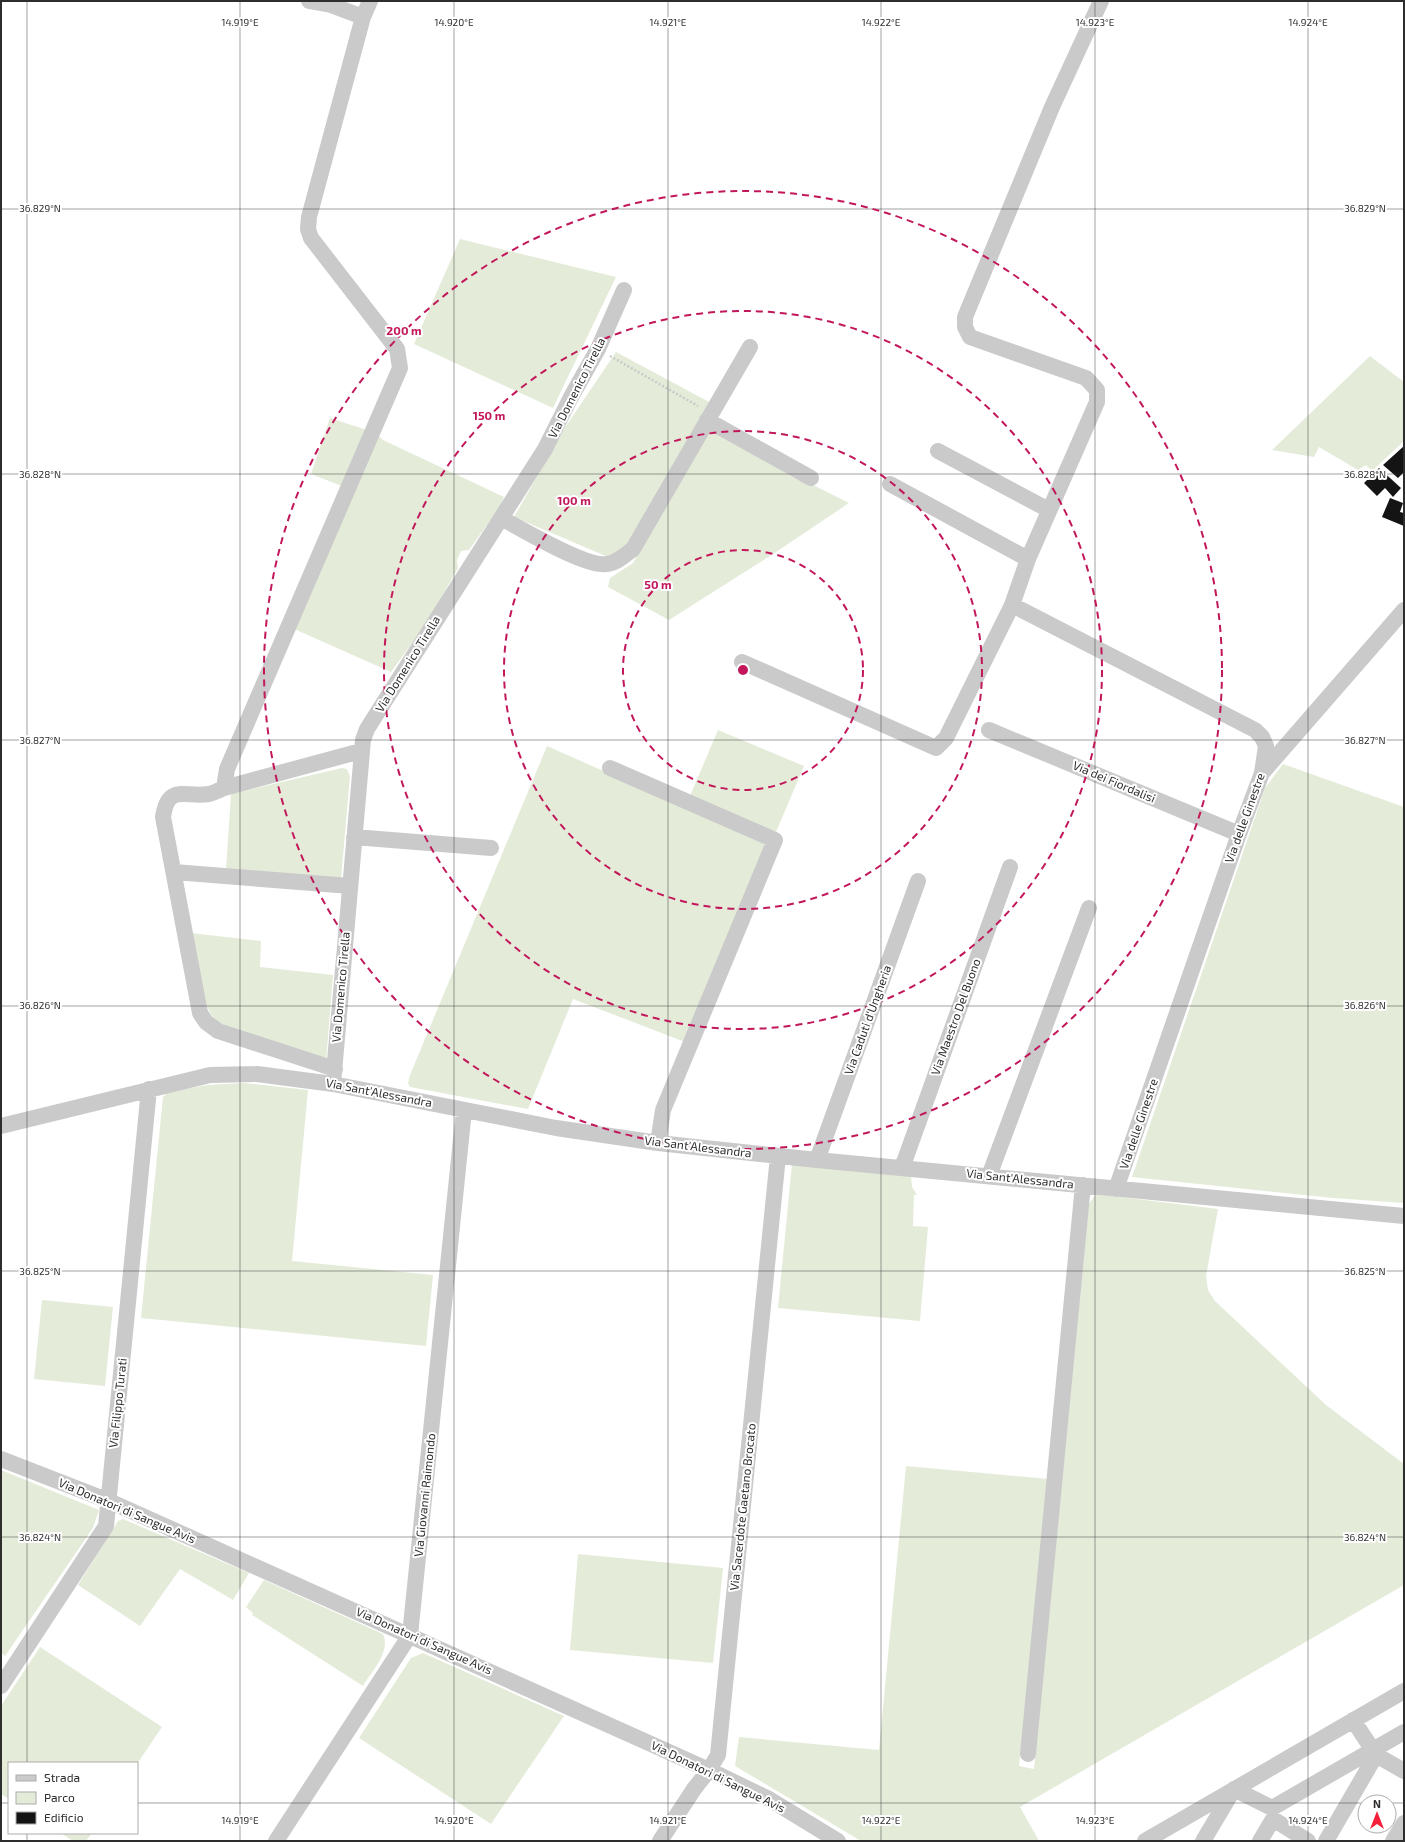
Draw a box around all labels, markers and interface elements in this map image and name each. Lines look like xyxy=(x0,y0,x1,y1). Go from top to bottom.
text: 14.919°E xyxy=(221,16,259,28)
text: 14.920°E xyxy=(434,16,474,28)
text: 14.921°E xyxy=(650,16,687,28)
text: 14.922°E xyxy=(862,16,901,28)
text: 14.923°E xyxy=(1076,16,1115,28)
text: 14.924°E xyxy=(1288,16,1328,28)
text: 36.829°N xyxy=(19,202,61,214)
text: 36.829°N xyxy=(1344,202,1386,214)
text: 200 m xyxy=(386,323,422,337)
street label: Via Domenico Tirella xyxy=(545,335,608,440)
text: 150 m xyxy=(473,408,505,422)
text: 36.828°N xyxy=(19,468,61,480)
text: 36.828°N xyxy=(1344,468,1386,480)
text: 100 m xyxy=(557,493,591,507)
text: 50 m xyxy=(644,577,672,591)
street label: Via Domenico Tirella xyxy=(372,613,442,714)
centre of rings xyxy=(736,663,750,677)
text: 36.827°N xyxy=(19,734,61,746)
text: 36.827°N xyxy=(1344,734,1386,746)
street label: Via dei Fiordalisi xyxy=(1071,757,1158,805)
street label: Via delle Ginestre xyxy=(1221,771,1267,865)
street label: Via Domenico Tirella xyxy=(328,931,352,1043)
street label: Via Maestro Del Buono xyxy=(927,956,983,1077)
street label: Via Caduti d'Ungheria xyxy=(841,963,893,1076)
text: 36.826°N xyxy=(19,999,61,1011)
text: 36.826°N xyxy=(1344,999,1386,1011)
street label: Via Sant'Alessandra xyxy=(325,1075,434,1109)
street label: Via delle Ginestre xyxy=(1116,1077,1160,1171)
street label: Via Sant'Alessandra xyxy=(644,1132,753,1160)
street label: Via Sant'Alessandra xyxy=(966,1165,1075,1191)
text: 36.825°N xyxy=(19,1265,61,1277)
text: 36.825°N xyxy=(1344,1265,1386,1277)
street label: Via Filippo Turati xyxy=(105,1357,129,1449)
street label: Via Sacerdote Gaetano Brocato xyxy=(726,1422,758,1591)
street label: Via Giovanni Raimondo xyxy=(411,1432,437,1557)
street label: Via Donatori di Sangue Avis xyxy=(57,1475,198,1545)
text: 36.824°N xyxy=(19,1531,61,1543)
text: 36.824°N xyxy=(1344,1531,1386,1543)
street label: Via Donatori di Sangue Avis xyxy=(354,1604,495,1676)
street label: Via Donatori di Sangue Avis xyxy=(649,1737,788,1815)
legend xyxy=(8,1762,138,1834)
text: Strada xyxy=(44,1770,80,1784)
text: Parco xyxy=(44,1790,75,1804)
north arrow xyxy=(1357,1794,1397,1834)
text: N xyxy=(1373,1797,1381,1810)
text: Edificio xyxy=(44,1810,84,1824)
text: 14.919°E xyxy=(221,1814,259,1826)
text: 14.920°E xyxy=(434,1814,474,1826)
text: 14.921°E xyxy=(650,1814,687,1826)
text: 14.922°E xyxy=(862,1814,901,1826)
text: 14.923°E xyxy=(1076,1814,1115,1826)
text: 14.924°E xyxy=(1288,1814,1328,1826)

